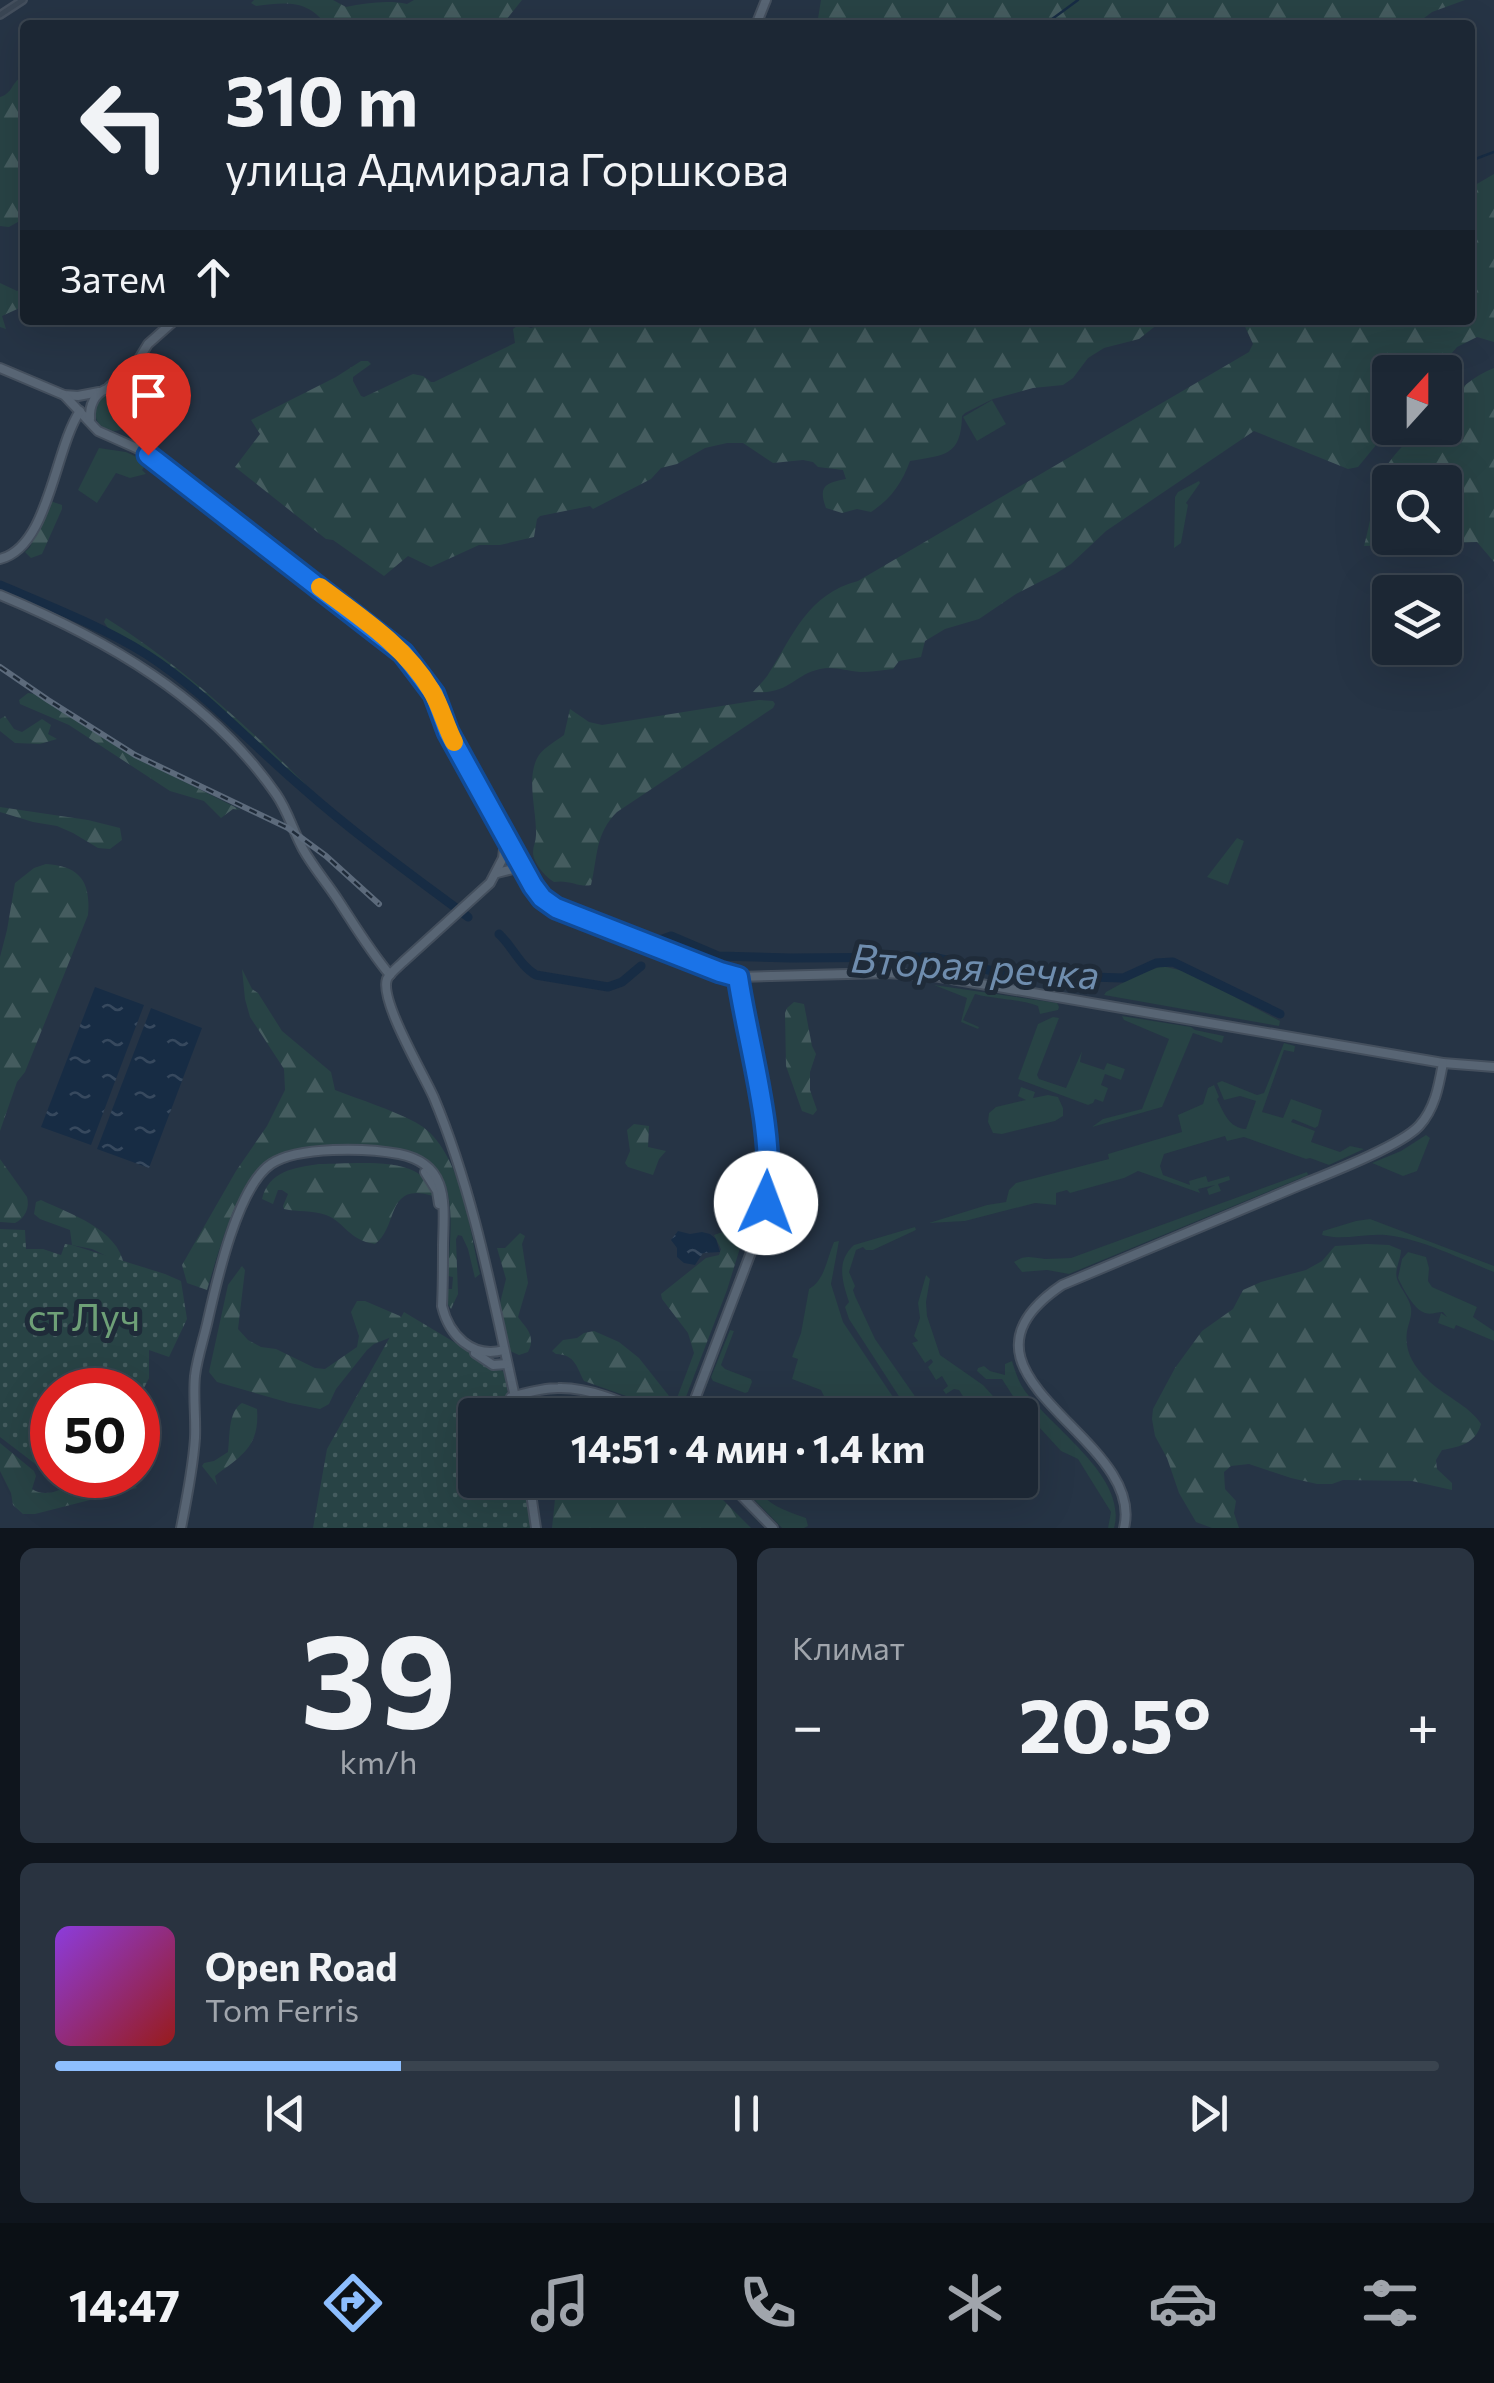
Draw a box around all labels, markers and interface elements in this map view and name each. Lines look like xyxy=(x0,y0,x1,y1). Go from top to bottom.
text: 310 m xyxy=(225,55,418,140)
icon: left xyxy=(60,60,190,190)
text: улица Адмирала Горшкова xyxy=(225,140,789,195)
icon: ahead xyxy=(186,250,241,305)
text: Затем xyxy=(60,254,166,301)
pin xyxy=(106,353,191,456)
north arrow xyxy=(1372,355,1462,445)
map controls xyxy=(1372,355,1462,665)
icon: arrive xyxy=(121,368,176,423)
button: search xyxy=(1372,465,1462,555)
button: layers xyxy=(1372,575,1462,665)
water label: Вторая речка xyxy=(849,931,1101,998)
position arrow xyxy=(714,1151,818,1255)
park label: ст Луч xyxy=(28,1292,140,1339)
speed limit sign: 50 xyxy=(30,1368,160,1498)
text: 14:51 · 4 мин · 1.4 km xyxy=(571,1424,925,1471)
text: 39 xyxy=(301,1596,456,1755)
text: Климат xyxy=(792,1627,905,1667)
text: 20.5° xyxy=(1019,1677,1211,1768)
text: − xyxy=(792,1690,823,1757)
text: + xyxy=(1407,1690,1439,1757)
text: km/h xyxy=(340,1741,417,1781)
text: Open Road xyxy=(205,1942,398,1989)
text: Tom Ferris xyxy=(205,1989,359,2029)
icon: previous xyxy=(258,2086,313,2141)
icon: pause xyxy=(719,2086,774,2141)
icon: next xyxy=(1181,2086,1236,2141)
icon: directions xyxy=(318,2268,388,2338)
icon: music xyxy=(525,2268,595,2338)
icon: phone xyxy=(733,2268,803,2338)
icon: climate xyxy=(940,2268,1010,2338)
icon: car xyxy=(1148,2268,1218,2338)
icon: filters xyxy=(1355,2268,1425,2338)
text: 14:47 xyxy=(69,2276,180,2331)

